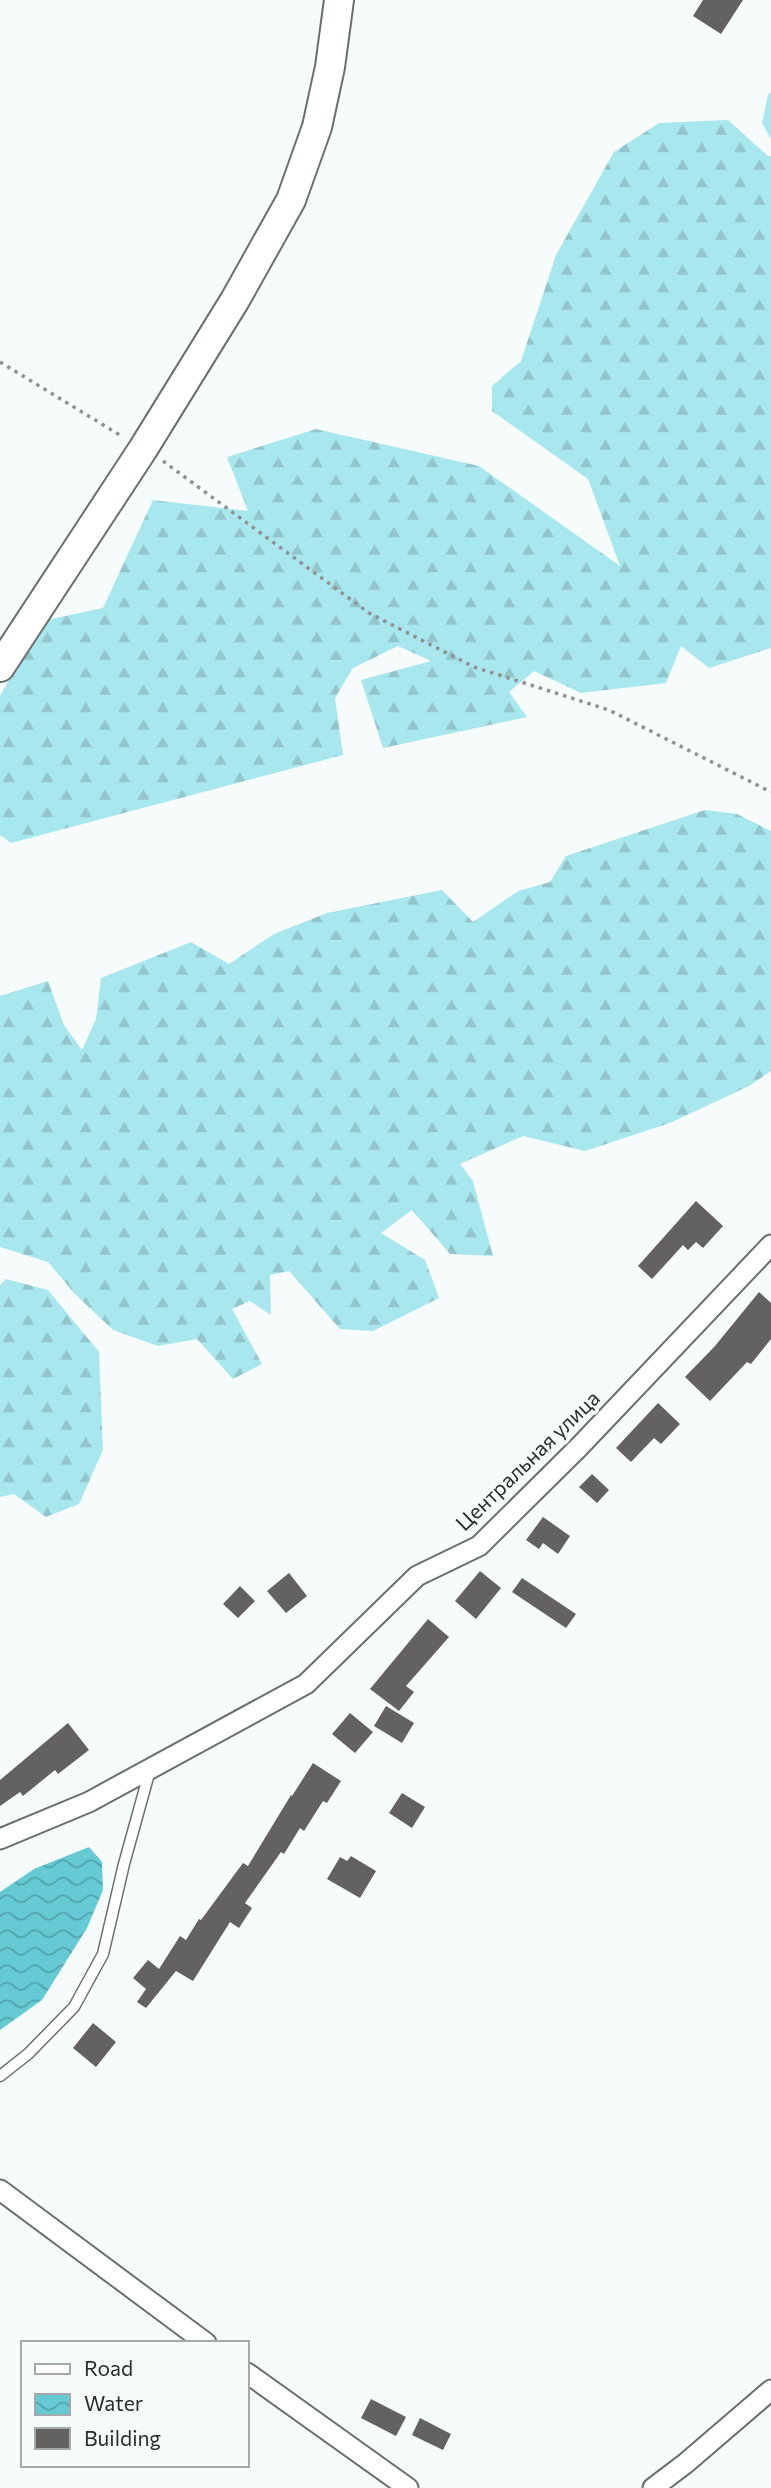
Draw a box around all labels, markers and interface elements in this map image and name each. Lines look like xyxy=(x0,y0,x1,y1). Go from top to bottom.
street label: Центральная улица xyxy=(450,1385,604,1535)
legend xyxy=(21,2341,248,2467)
text: Road xyxy=(84,2355,133,2380)
text: Water xyxy=(84,2390,143,2415)
text: Building xyxy=(84,2425,161,2450)

